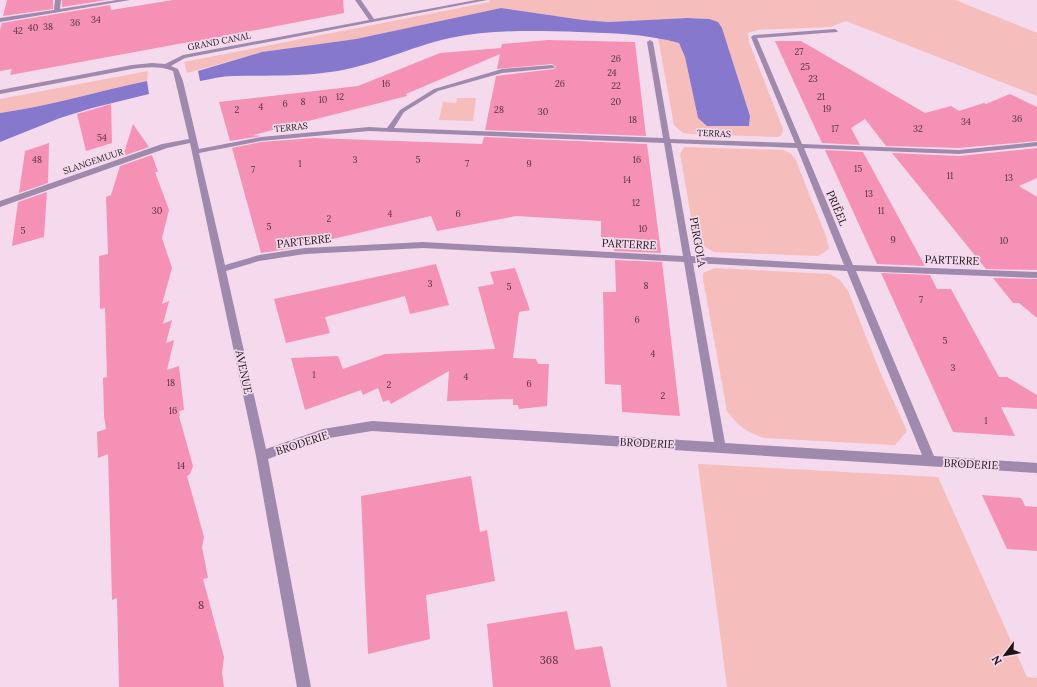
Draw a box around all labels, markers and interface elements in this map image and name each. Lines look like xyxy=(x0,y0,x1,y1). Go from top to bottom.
house number: 34 xyxy=(91,14,101,25)
house number: 36 xyxy=(70,17,80,28)
house number: 38 xyxy=(43,21,53,32)
house number: 40 xyxy=(28,22,39,33)
house number: 42 xyxy=(13,25,23,36)
street label: GRAND CANAL xyxy=(187,29,252,53)
house number: 27 xyxy=(795,46,803,57)
house number: 26 xyxy=(611,53,621,64)
house number: 25 xyxy=(800,61,810,72)
house number: 24 xyxy=(607,67,617,78)
house number: 23 xyxy=(808,73,818,84)
house number: 16 xyxy=(382,78,390,89)
house number: 26 xyxy=(555,78,565,89)
house number: 22 xyxy=(611,80,621,91)
house number: 12 xyxy=(336,91,344,102)
house number: 21 xyxy=(817,91,825,102)
house number: 10 xyxy=(319,94,328,105)
house number: 8 xyxy=(300,96,306,107)
house number: 20 xyxy=(611,96,622,107)
house number: 6 xyxy=(282,98,288,109)
house number: 4 xyxy=(259,101,264,112)
house number: 19 xyxy=(823,103,831,114)
house number: 2 xyxy=(235,104,240,115)
house number: 28 xyxy=(494,104,504,115)
house number: 30 xyxy=(538,106,549,117)
house number: 36 xyxy=(1012,113,1022,124)
house number: 18 xyxy=(629,114,637,125)
house number: 34 xyxy=(961,116,971,127)
street label: TERRAS xyxy=(274,120,308,134)
house number: 17 xyxy=(831,123,839,134)
house number: 32 xyxy=(913,123,923,134)
street label: TERRAS xyxy=(697,127,731,139)
house number: 54 xyxy=(97,132,107,143)
street label: SLANGEMUUR xyxy=(62,145,125,176)
house number: 48 xyxy=(32,154,42,165)
house number: 3 xyxy=(352,154,358,165)
house number: 5 xyxy=(416,154,421,165)
house number: 16 xyxy=(633,154,641,165)
house number: 1 xyxy=(298,158,302,169)
house number: 7 xyxy=(465,158,469,169)
house number: 9 xyxy=(526,158,532,169)
house number: 15 xyxy=(854,163,862,174)
house number: 7 xyxy=(251,164,255,175)
house number: 11 xyxy=(947,170,953,181)
house number: 13 xyxy=(1005,172,1013,183)
house number: 14 xyxy=(623,174,631,185)
street label: PRIËEL xyxy=(823,188,851,228)
house number: 13 xyxy=(865,188,873,199)
house number: 12 xyxy=(632,197,640,208)
house number: 30 xyxy=(152,205,163,216)
house number: 11 xyxy=(878,205,884,216)
house number: 4 xyxy=(388,208,393,219)
house number: 6 xyxy=(455,208,461,219)
house number: 2 xyxy=(327,213,332,224)
street label: PERGOLA xyxy=(687,216,709,269)
house number: 5 xyxy=(267,221,272,232)
house number: 10 xyxy=(639,223,648,234)
house number: 5 xyxy=(21,225,26,236)
street label: PARTERRE xyxy=(276,231,332,251)
house number: 9 xyxy=(890,234,896,245)
house number: 10 xyxy=(1000,235,1009,246)
street label: PARTERRE xyxy=(601,236,657,252)
street label: PARTERRE xyxy=(924,252,980,268)
house number: 3 xyxy=(427,278,433,289)
house number: 8 xyxy=(643,280,649,291)
house number: 5 xyxy=(507,281,512,292)
house number: 7 xyxy=(919,294,923,305)
house number: 6 xyxy=(634,314,640,325)
house number: 5 xyxy=(943,335,948,346)
street label: AVENUE xyxy=(232,348,255,395)
house number: 4 xyxy=(651,348,656,359)
house number: 3 xyxy=(950,362,956,373)
house number: 1 xyxy=(312,369,316,380)
house number: 4 xyxy=(464,371,469,382)
house number: 18 xyxy=(167,377,175,388)
house number: 6 xyxy=(526,378,532,389)
house number: 2 xyxy=(387,379,392,390)
house number: 2 xyxy=(661,390,666,401)
house number: 16 xyxy=(169,405,177,416)
house number: 1 xyxy=(984,415,988,426)
street label: BRODERIE xyxy=(274,428,330,458)
street label: BRODERIE xyxy=(619,435,675,451)
street label: BRODERIE xyxy=(943,456,999,472)
house number: 14 xyxy=(177,460,185,471)
house number: 8 xyxy=(198,598,204,612)
north arrow xyxy=(985,635,1025,675)
house number: 368 xyxy=(540,653,558,667)
text: N xyxy=(988,653,1005,668)

